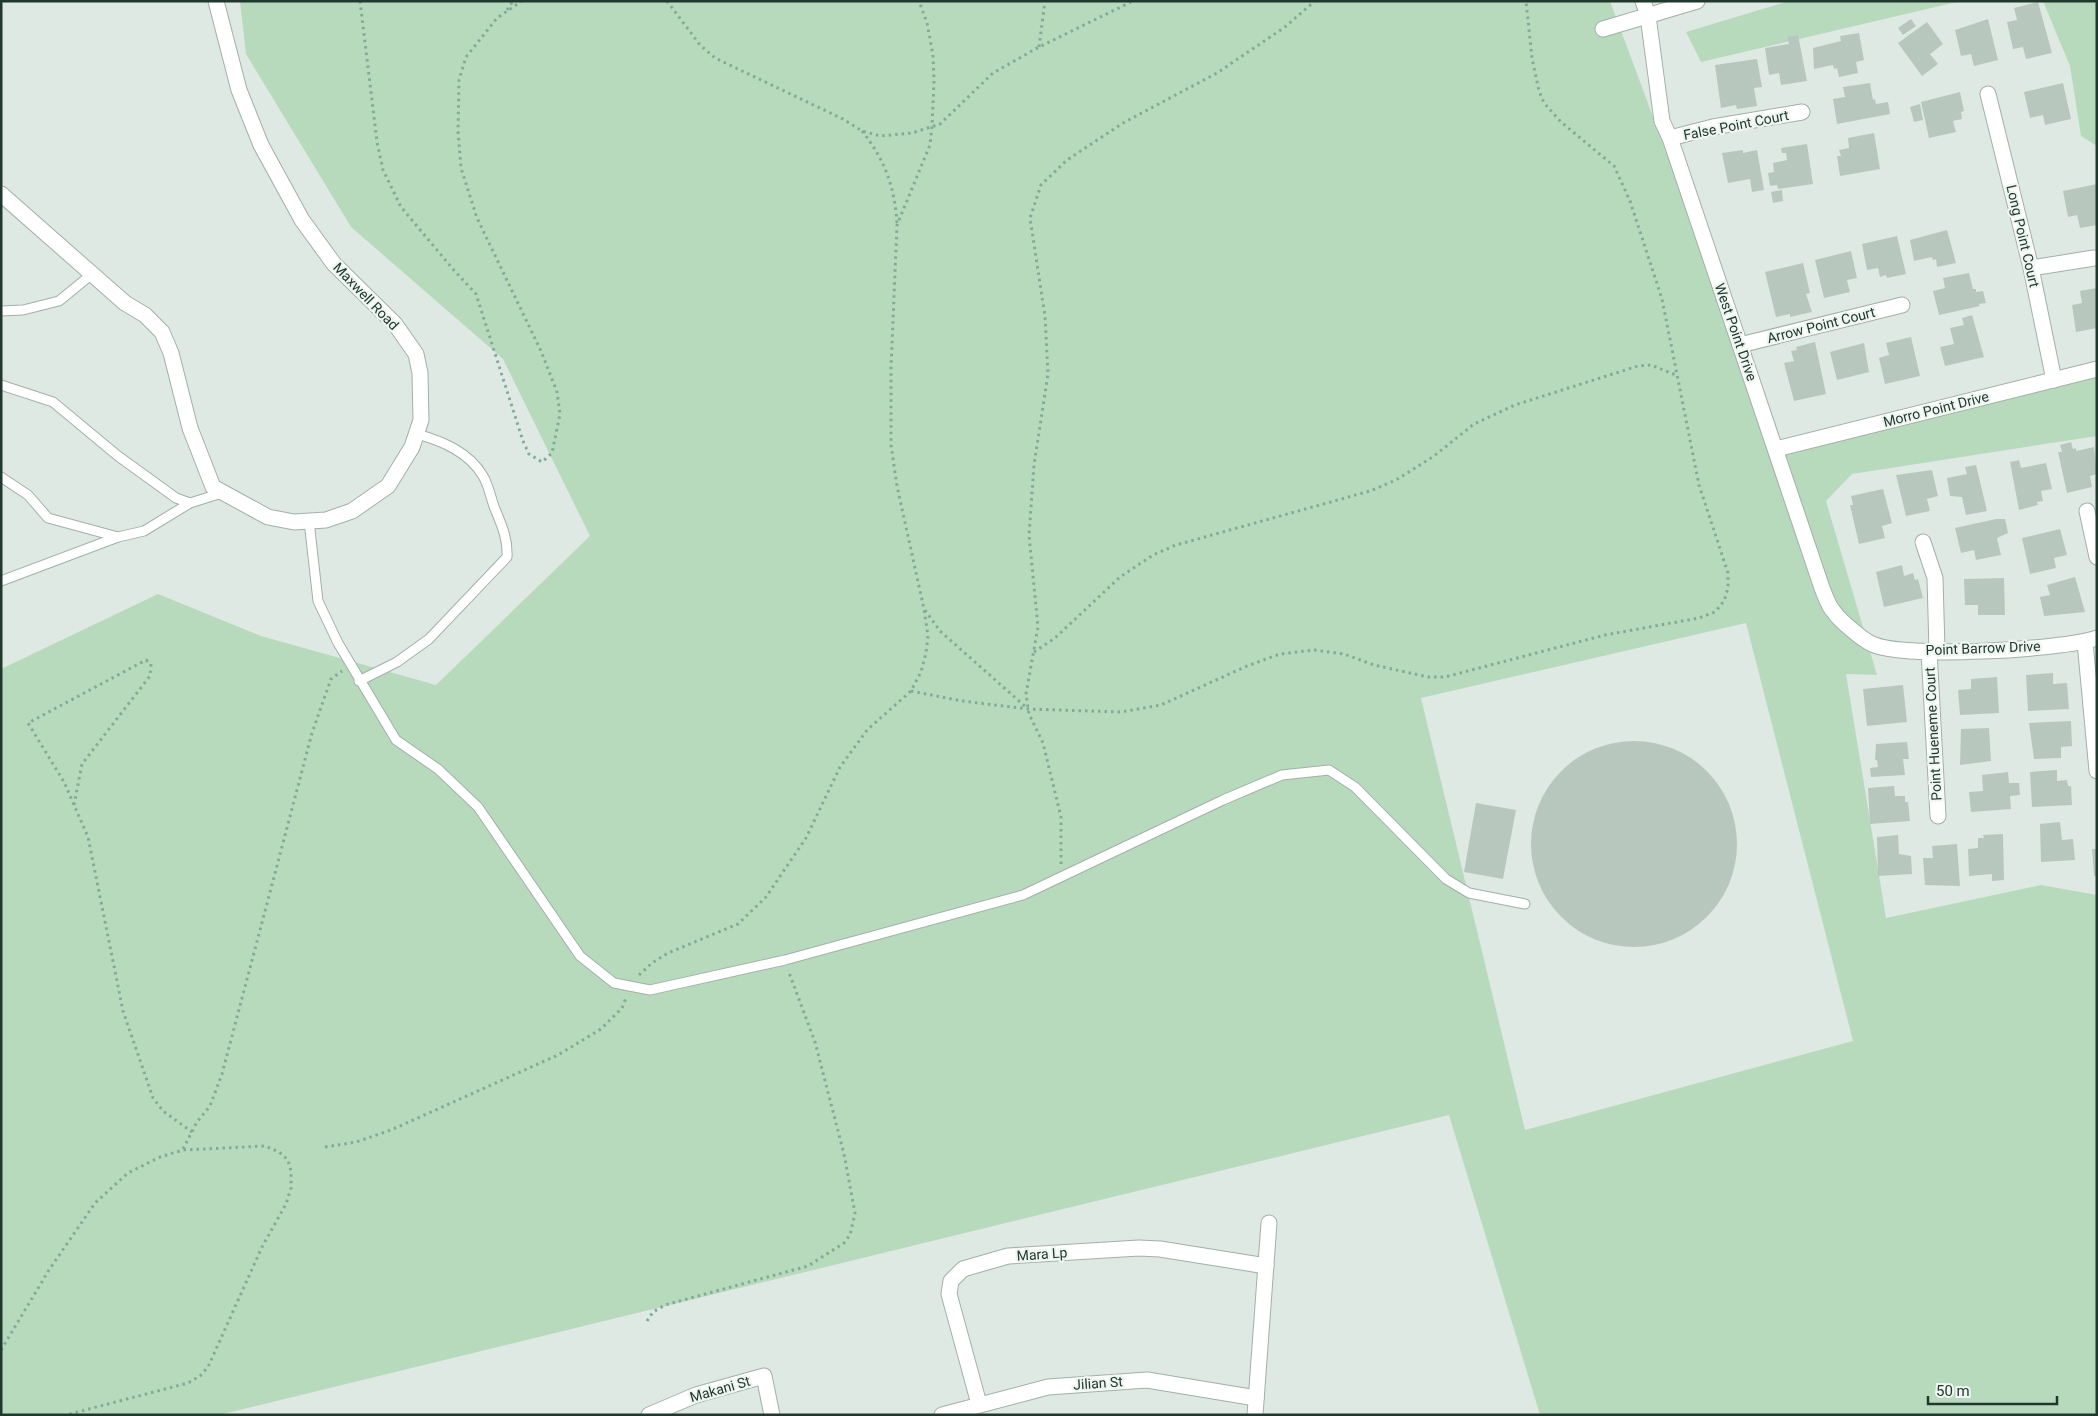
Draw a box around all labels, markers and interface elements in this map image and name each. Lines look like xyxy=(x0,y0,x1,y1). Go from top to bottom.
street label: False Point Court xyxy=(1682,107,1790,143)
street label: Long Point Court xyxy=(2003,183,2043,289)
street label: Maxwell Road xyxy=(330,259,402,333)
street label: West Point Drive xyxy=(1712,281,1760,383)
street label: Arrow Point Court xyxy=(1765,304,1877,346)
street label: Morro Point Drive xyxy=(1881,388,1991,430)
street label: Point Barrow Drive xyxy=(1925,638,2041,658)
street label: Point Hueneme Court xyxy=(1921,666,1944,801)
street label: Mara Lp xyxy=(1016,1244,1068,1264)
street label: Makani St xyxy=(688,1373,752,1405)
street label: Jilian St xyxy=(1073,1373,1124,1393)
scale bar xyxy=(1928,1374,2057,1406)
text: 50 m xyxy=(1936,1382,1970,1400)

